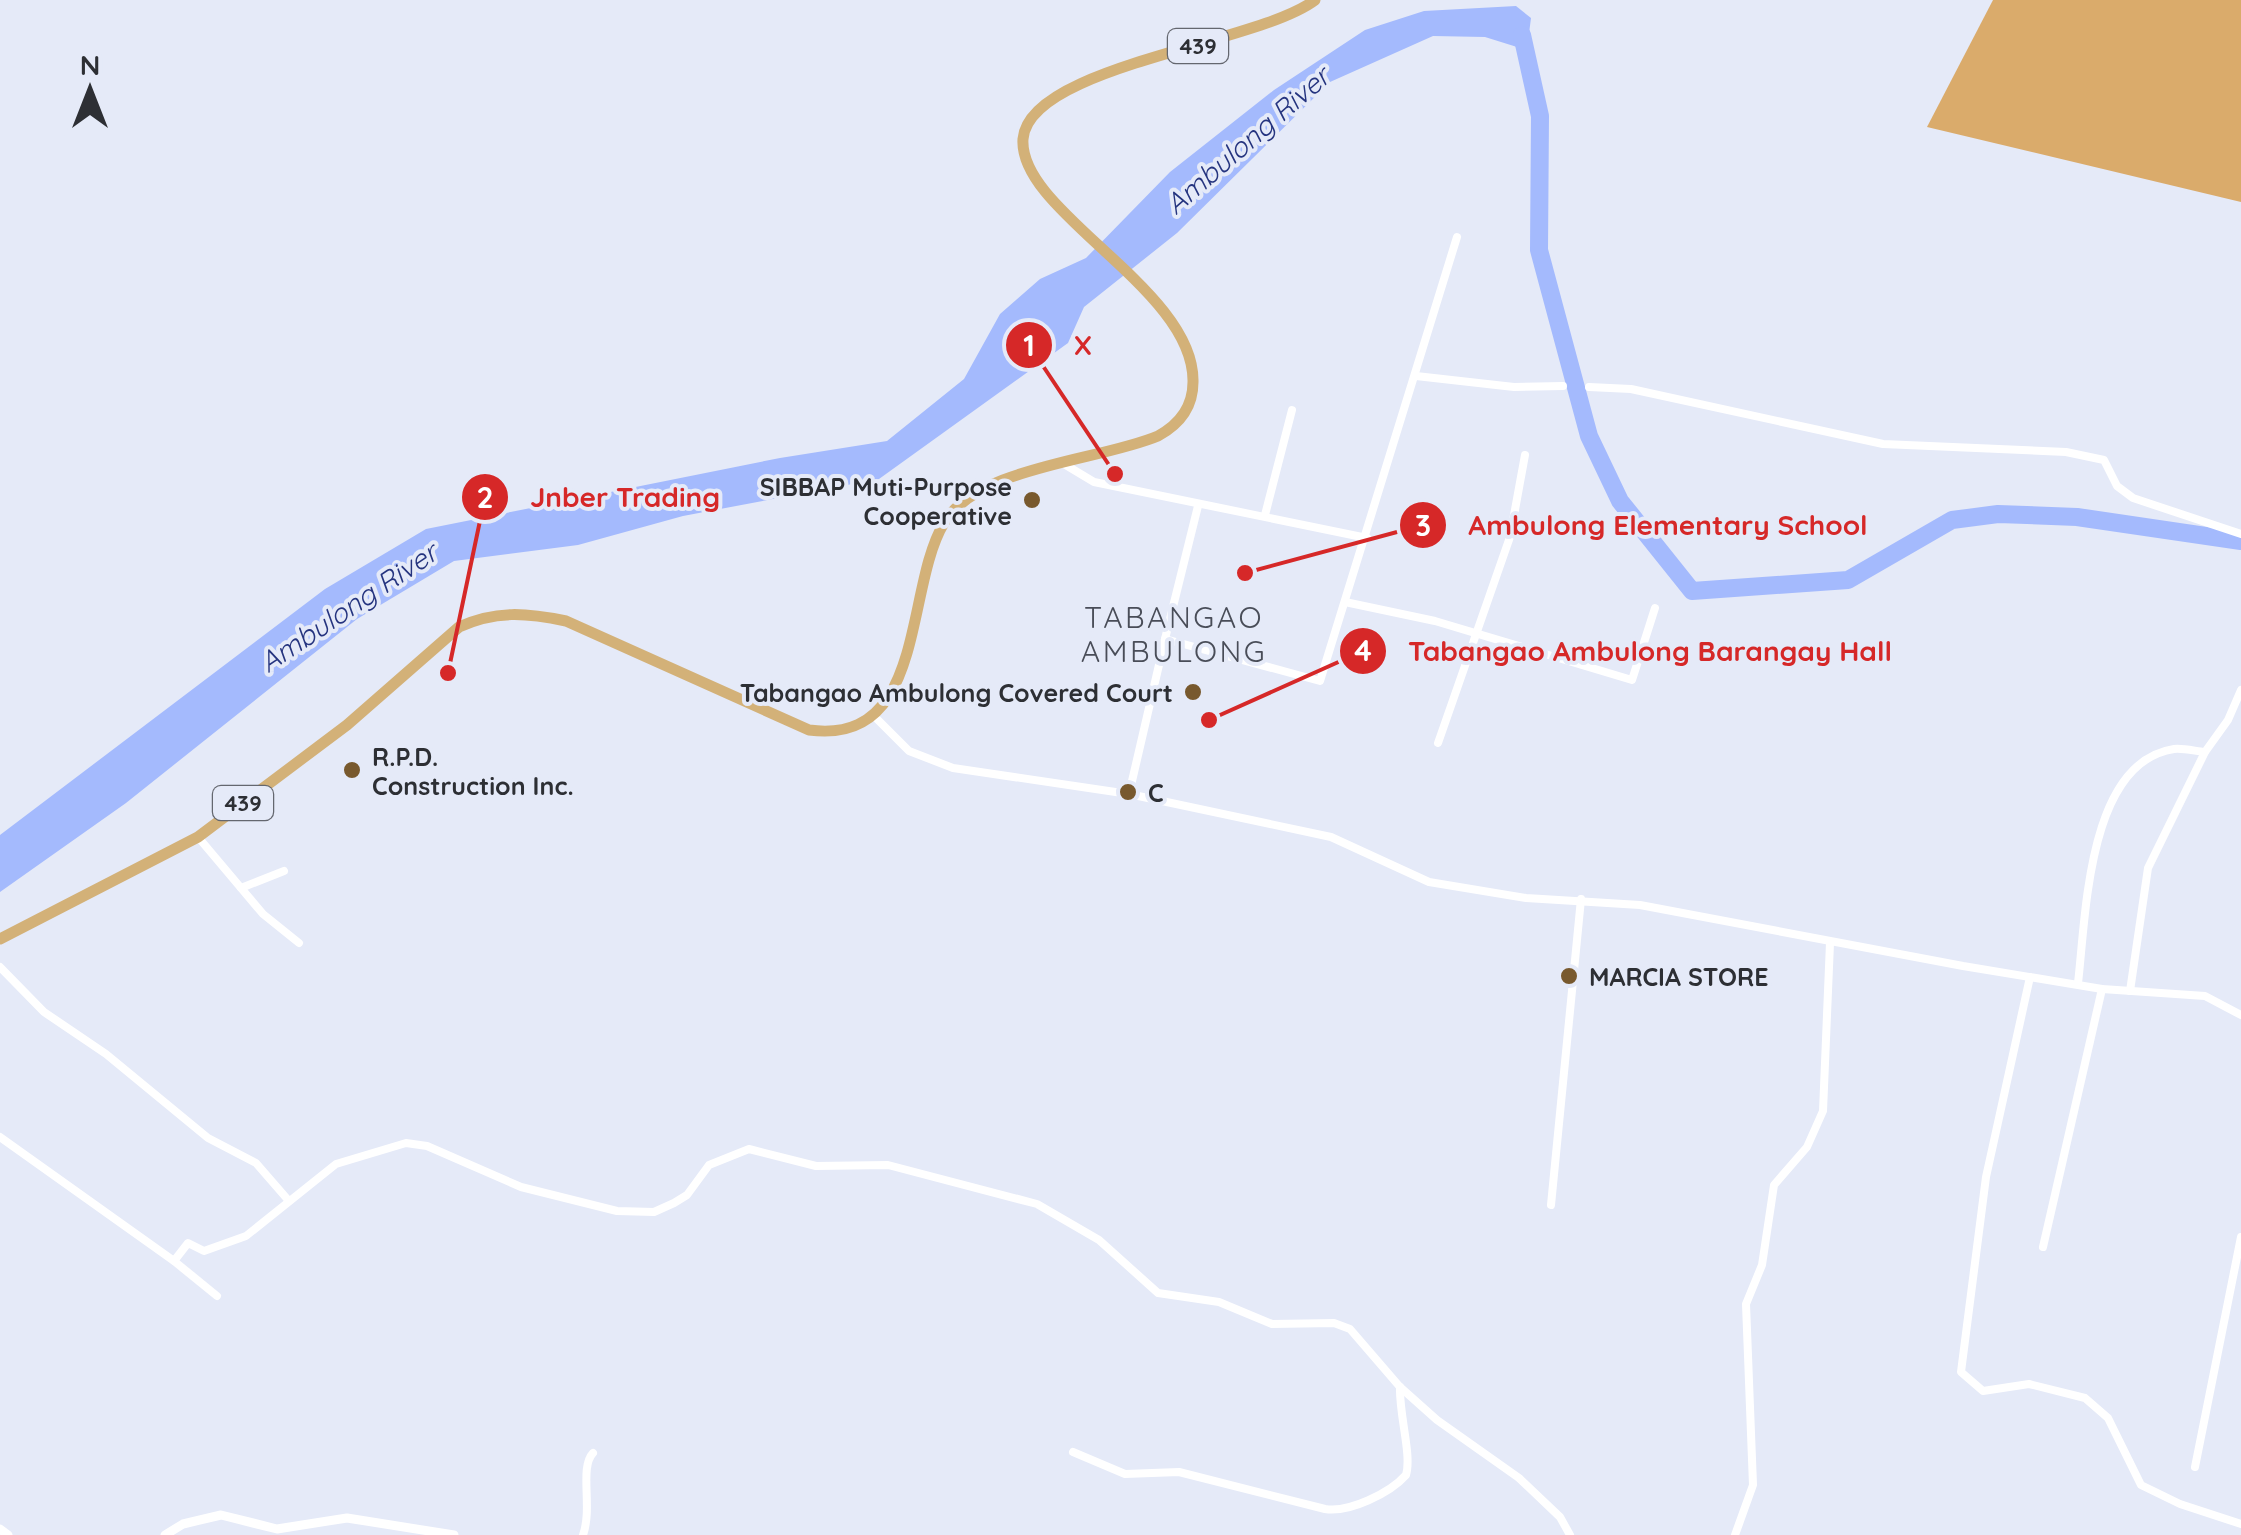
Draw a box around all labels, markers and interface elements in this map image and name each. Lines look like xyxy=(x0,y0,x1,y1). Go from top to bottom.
road number: 439 xyxy=(1168,29,1228,63)
north arrow xyxy=(40,40,140,140)
text: N xyxy=(80,47,100,82)
water label: Ambulong River xyxy=(1157,57,1339,221)
callout: X xyxy=(1004,316,1113,374)
text: 1 xyxy=(1023,326,1035,364)
text: X xyxy=(1074,327,1092,362)
callout: Jnber Trading xyxy=(460,468,740,526)
place label: SIBBAP Muti-Purpose Cooperative xyxy=(760,471,1012,531)
text: 2 xyxy=(476,478,494,516)
text: Jnber Trading xyxy=(530,479,720,514)
marker: SIBBAP Muti-Purpose Cooperative xyxy=(1021,489,1043,511)
callout: Ambulong Elementary School xyxy=(1398,496,1888,554)
text: 3 xyxy=(1415,506,1431,544)
text: Ambulong Elementary School xyxy=(1468,507,1868,542)
water label: Ambulong River xyxy=(252,533,446,679)
district label: TABANGAO AMBULONG xyxy=(1081,598,1267,670)
callout: Tabangao Ambulong Barangay Hall xyxy=(1338,622,1912,680)
text: 4 xyxy=(1354,631,1372,669)
text: Tabangao Ambulong Barangay Hall xyxy=(1408,633,1892,668)
place label: Tabangao Ambulong Covered Court xyxy=(740,677,1173,708)
marker: Tabangao Ambulong Covered Court xyxy=(1182,681,1204,703)
place label: R.P.D. Construction Inc. xyxy=(372,741,574,801)
marker: R.P.D. Construction Inc. xyxy=(341,759,363,781)
place label: C xyxy=(1148,777,1164,808)
marker: C xyxy=(1117,781,1139,803)
road number: 439 xyxy=(213,786,273,820)
place label: MARCIA STORE xyxy=(1589,961,1768,992)
marker: MARCIA STORE xyxy=(1558,965,1580,987)

